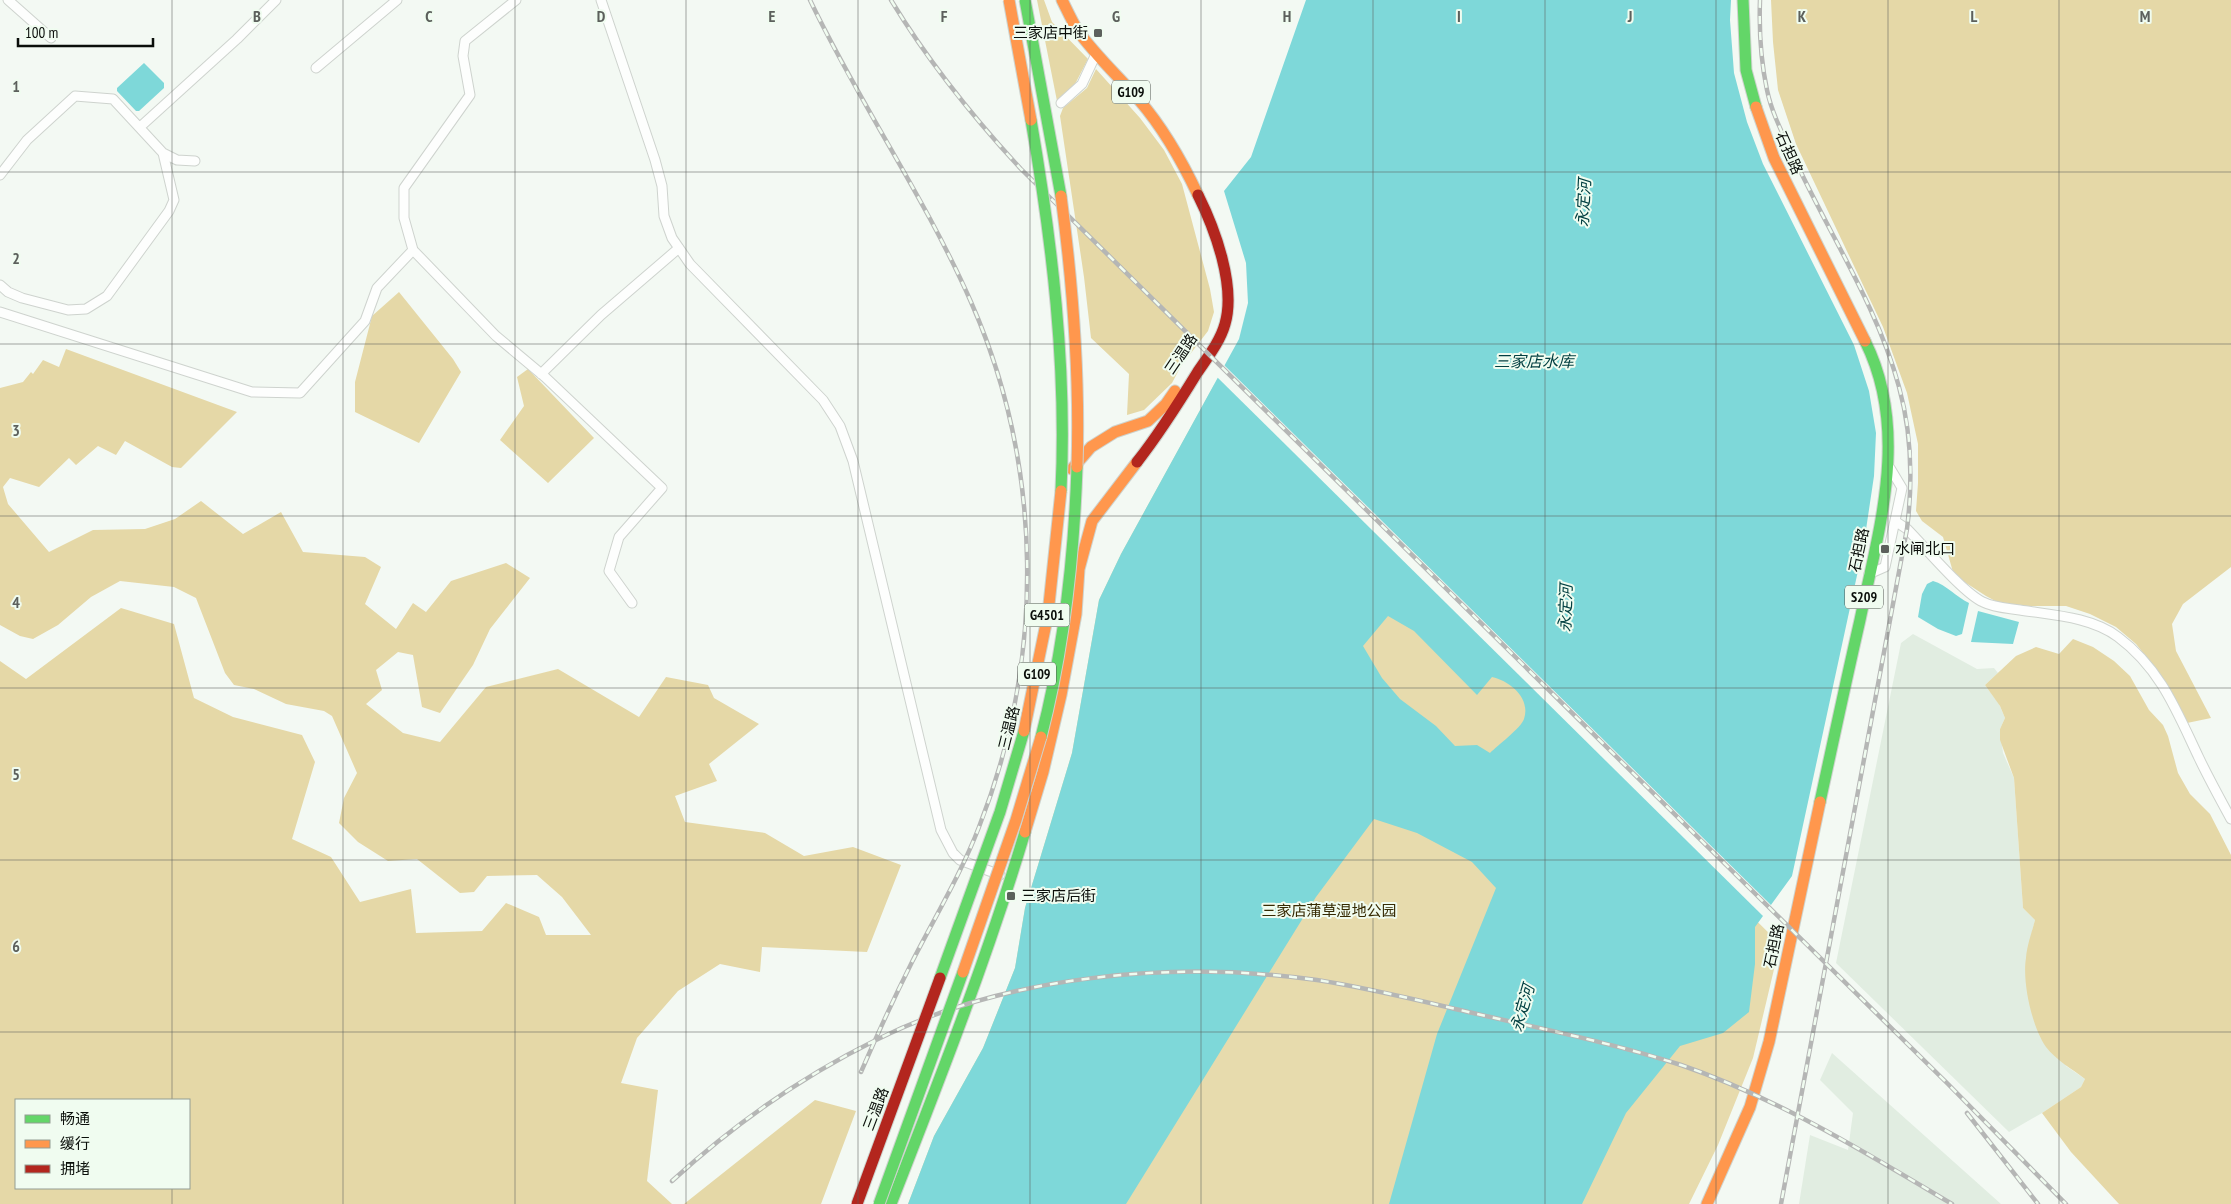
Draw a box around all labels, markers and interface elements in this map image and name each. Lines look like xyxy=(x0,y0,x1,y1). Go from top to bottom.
text: B xyxy=(253,6,261,26)
text: C xyxy=(425,6,433,26)
text: D xyxy=(597,6,606,26)
text: E xyxy=(769,6,776,26)
text: F xyxy=(941,6,948,26)
text: G xyxy=(1112,6,1120,26)
text: H xyxy=(1283,6,1291,26)
text: I xyxy=(1457,6,1461,26)
text: J xyxy=(1627,6,1632,26)
text: K xyxy=(1798,6,1807,26)
text: L xyxy=(1971,6,1978,26)
text: M xyxy=(2140,6,2150,26)
scale bar xyxy=(18,15,152,47)
text: 100 m xyxy=(25,23,58,42)
place label: 三家店中街 xyxy=(1013,23,1088,42)
marker: 三家店中街 xyxy=(1092,27,1104,39)
text: 1 xyxy=(12,76,20,96)
road number: G109 xyxy=(1112,80,1150,104)
street label: 石担路 xyxy=(1772,128,1807,177)
water label: 永定河 xyxy=(1572,176,1594,227)
text: 2 xyxy=(12,248,20,268)
street label: 三温路 xyxy=(1160,330,1201,378)
water label: 三家店水库 xyxy=(1494,351,1577,371)
text: 3 xyxy=(12,420,20,440)
street label: 石担路 xyxy=(1845,526,1872,574)
place label: 水闸北口 xyxy=(1895,539,1955,558)
marker: 水闸北口 xyxy=(1879,543,1891,555)
water label: 永定河 xyxy=(1554,581,1576,632)
road number: S209 xyxy=(1845,586,1883,608)
text: 4 xyxy=(12,592,20,612)
road number: G4501 xyxy=(1024,604,1070,626)
road number: G109 xyxy=(1018,662,1056,686)
street label: 三温路 xyxy=(994,704,1023,752)
text: 5 xyxy=(12,764,20,784)
place label: 三家店后街 xyxy=(1021,886,1096,905)
marker: 三家店后街 xyxy=(1005,890,1017,902)
park label: 三家店蒲草湿地公园 xyxy=(1261,901,1397,920)
street label: 石担路 xyxy=(1760,922,1787,970)
text: 6 xyxy=(12,936,20,956)
water label: 永定河 xyxy=(1506,979,1539,1034)
street label: 三温路 xyxy=(859,1084,892,1133)
legend xyxy=(15,1099,190,1189)
text: 畅通 xyxy=(60,1109,90,1128)
text: 缓行 xyxy=(60,1134,90,1153)
text: 拥堵 xyxy=(60,1159,90,1178)

